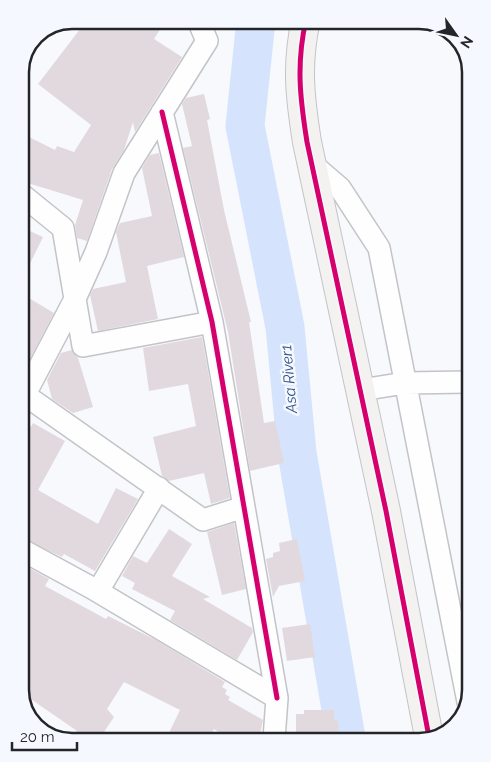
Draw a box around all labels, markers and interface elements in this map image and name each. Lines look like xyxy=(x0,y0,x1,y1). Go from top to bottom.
north arrow xyxy=(431,10,481,60)
text: N xyxy=(457,33,477,51)
water label: Asa River1 xyxy=(277,344,301,415)
scale bar xyxy=(12,720,78,752)
text: 20 m xyxy=(20,728,55,746)

